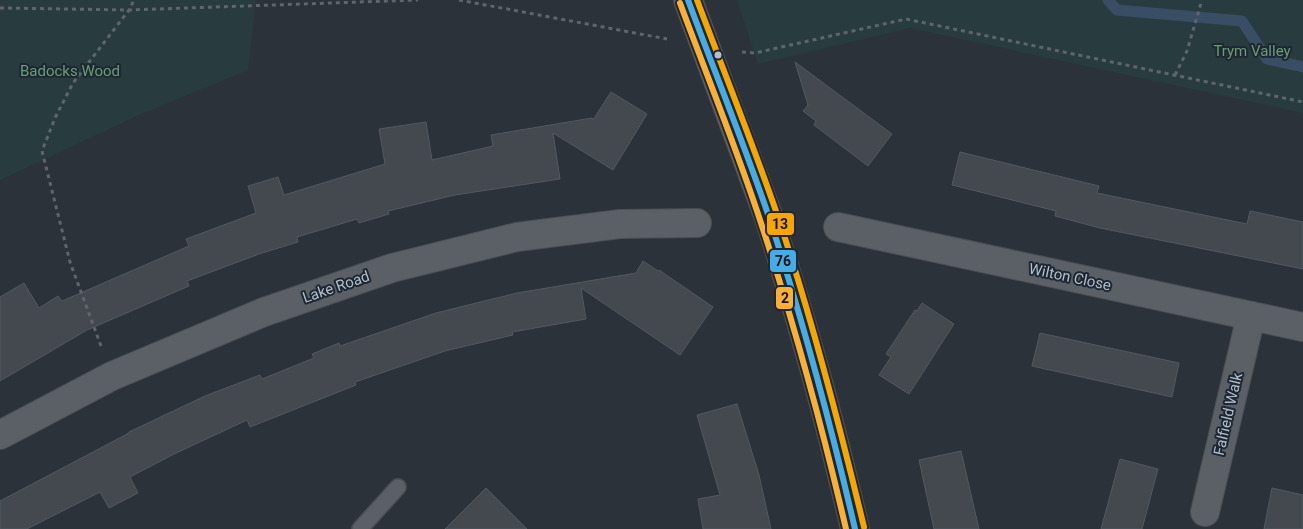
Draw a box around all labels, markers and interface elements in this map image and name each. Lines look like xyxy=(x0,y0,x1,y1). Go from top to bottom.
park label: Trym Valley xyxy=(1213,42,1291,60)
unlabelled marker xyxy=(713,50,723,60)
park label: Badocks Wood xyxy=(20,62,120,80)
line badge: 13 xyxy=(766,212,795,236)
text: 13 xyxy=(772,216,788,232)
line badge: 76 xyxy=(769,249,797,273)
text: 76 xyxy=(775,253,791,269)
street label: Wilton Close xyxy=(1027,260,1113,295)
street label: Lake Road xyxy=(300,267,372,307)
line badge: 2 xyxy=(775,286,794,310)
text: 2 xyxy=(781,290,789,306)
street label: Falfield Walk xyxy=(1210,370,1246,457)

